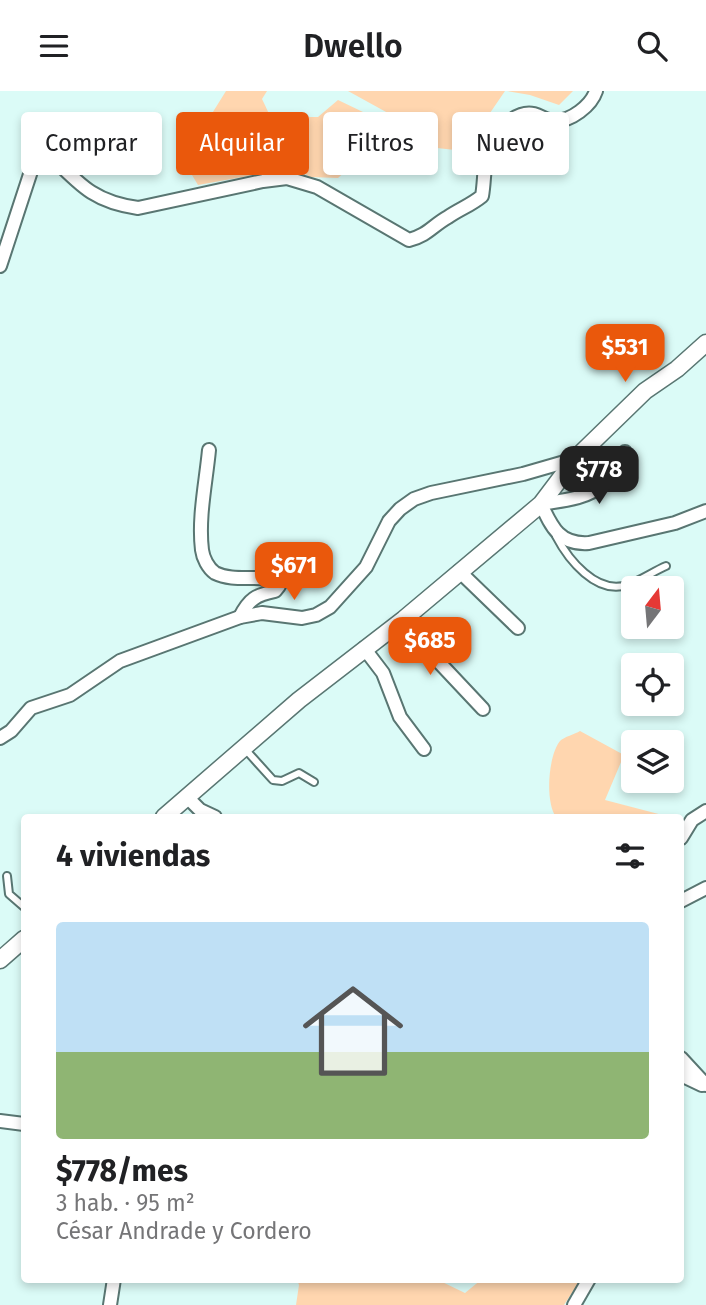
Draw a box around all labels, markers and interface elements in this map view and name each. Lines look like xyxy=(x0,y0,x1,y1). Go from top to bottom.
icon: menu xyxy=(35,27,73,65)
text: Dwello xyxy=(303,27,403,65)
icon: search xyxy=(633,27,671,65)
chip: Comprar xyxy=(21,112,162,175)
chip: Alquilar xyxy=(176,112,309,175)
chip: Filtros xyxy=(323,112,438,175)
chip: Nuevo xyxy=(452,112,569,175)
pin: $531 xyxy=(584,324,666,384)
text: $531 xyxy=(602,333,648,361)
pin: $778 xyxy=(558,447,640,506)
text: $778 xyxy=(576,455,622,483)
pin: $671 xyxy=(253,543,335,602)
text: $671 xyxy=(271,551,317,579)
north arrow xyxy=(621,576,684,639)
map controls xyxy=(621,576,684,793)
pin: $685 xyxy=(389,617,471,677)
text: $685 xyxy=(404,626,456,654)
button: locate xyxy=(621,653,684,716)
button: layers xyxy=(621,730,684,793)
icon: filters xyxy=(611,837,649,875)
text: 4 viviendas xyxy=(56,838,210,874)
icon: home xyxy=(290,968,416,1094)
text: $778/mes xyxy=(56,1153,188,1189)
text: 3 hab. · 95 m² xyxy=(56,1189,195,1217)
text: César Andrade y Cordero xyxy=(56,1217,312,1245)

